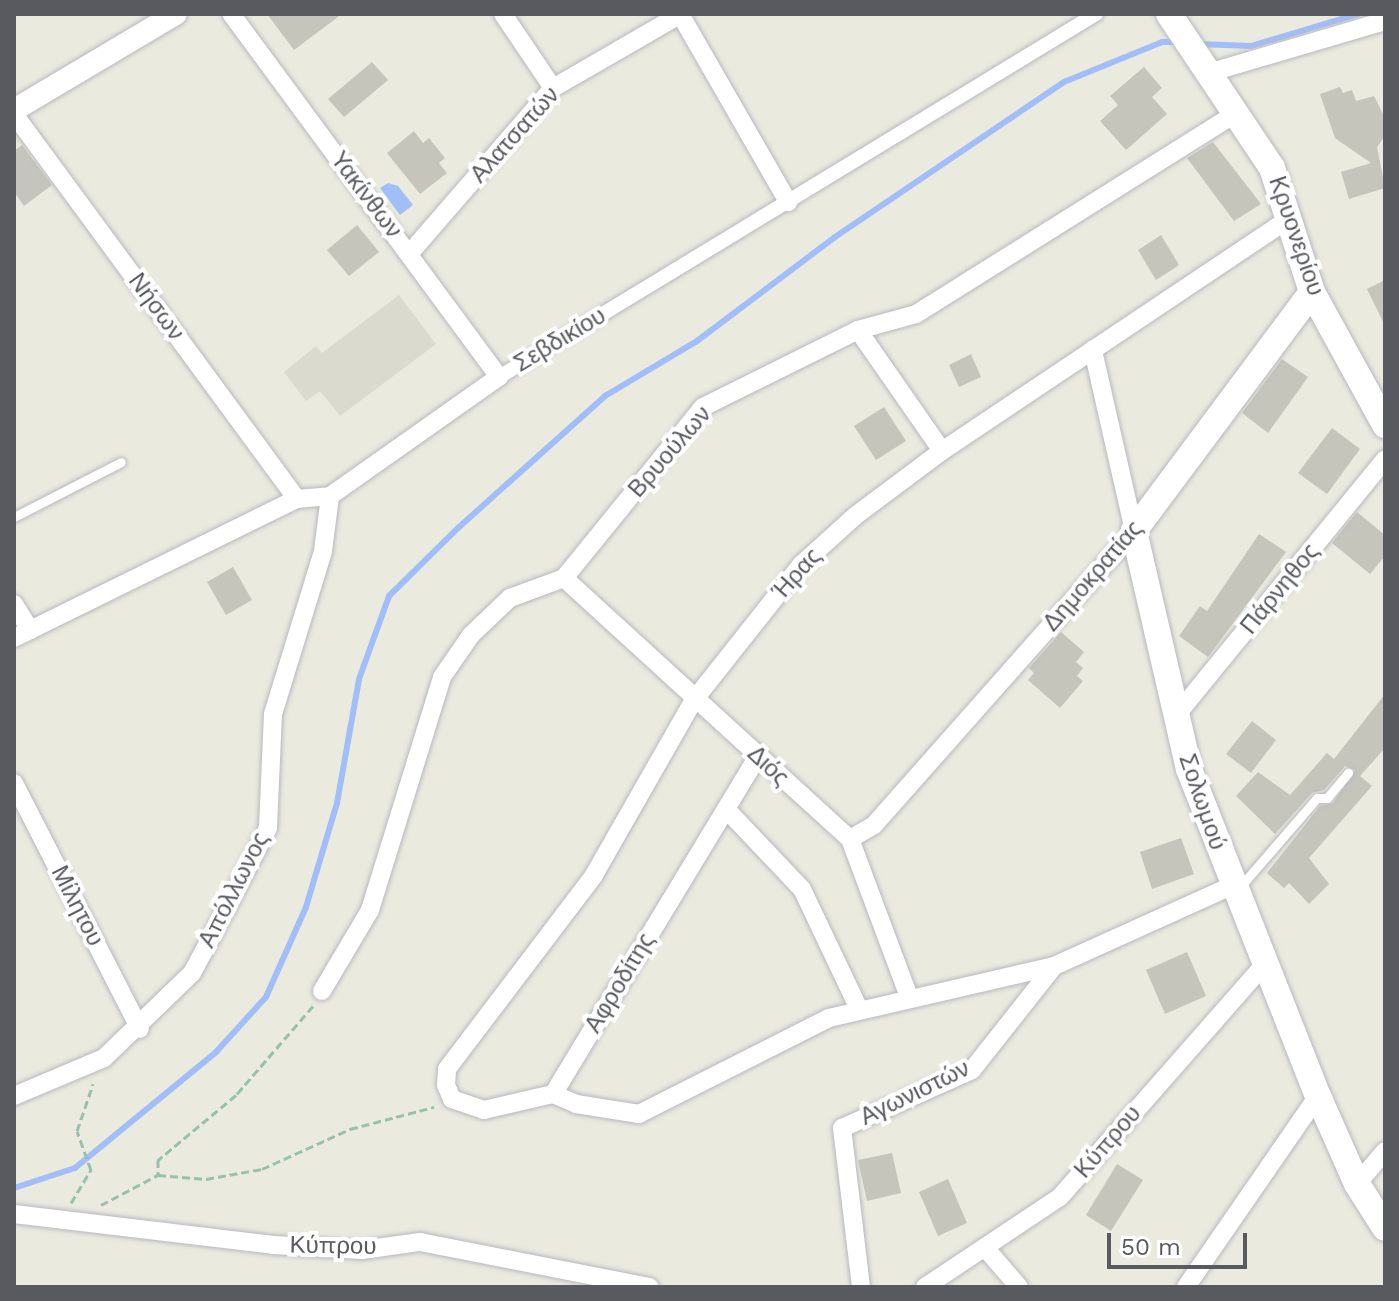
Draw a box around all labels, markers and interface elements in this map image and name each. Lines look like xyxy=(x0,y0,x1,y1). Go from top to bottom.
street label: Αλατσατών xyxy=(464,81,566,189)
street label: Υακίνθων xyxy=(324,146,408,244)
street label: Κρυονερίου xyxy=(1262,173,1330,299)
street label: Νήσων xyxy=(122,268,190,346)
street label: Σεβδικίου xyxy=(509,301,611,379)
street label: Βρυούλων xyxy=(623,400,717,504)
street label: Δημοκρατίας xyxy=(1037,515,1149,637)
street label: Πάρνηθος xyxy=(1235,538,1325,640)
street label: Ήρας xyxy=(766,542,828,606)
street label: Διός xyxy=(741,740,795,792)
street label: Σολωμού xyxy=(1172,750,1232,854)
street label: Απόλλωνος xyxy=(193,827,275,953)
street label: Μίλητου xyxy=(45,861,109,951)
street label: Αφροδίτης xyxy=(579,928,661,1038)
street label: Αγωνιστών xyxy=(856,1054,974,1132)
street label: Κύπρου xyxy=(1069,1100,1147,1184)
scale bar xyxy=(1111,1217,1251,1267)
street label: Κύπρου xyxy=(289,1231,377,1261)
text: 50 m xyxy=(1121,1233,1181,1261)

